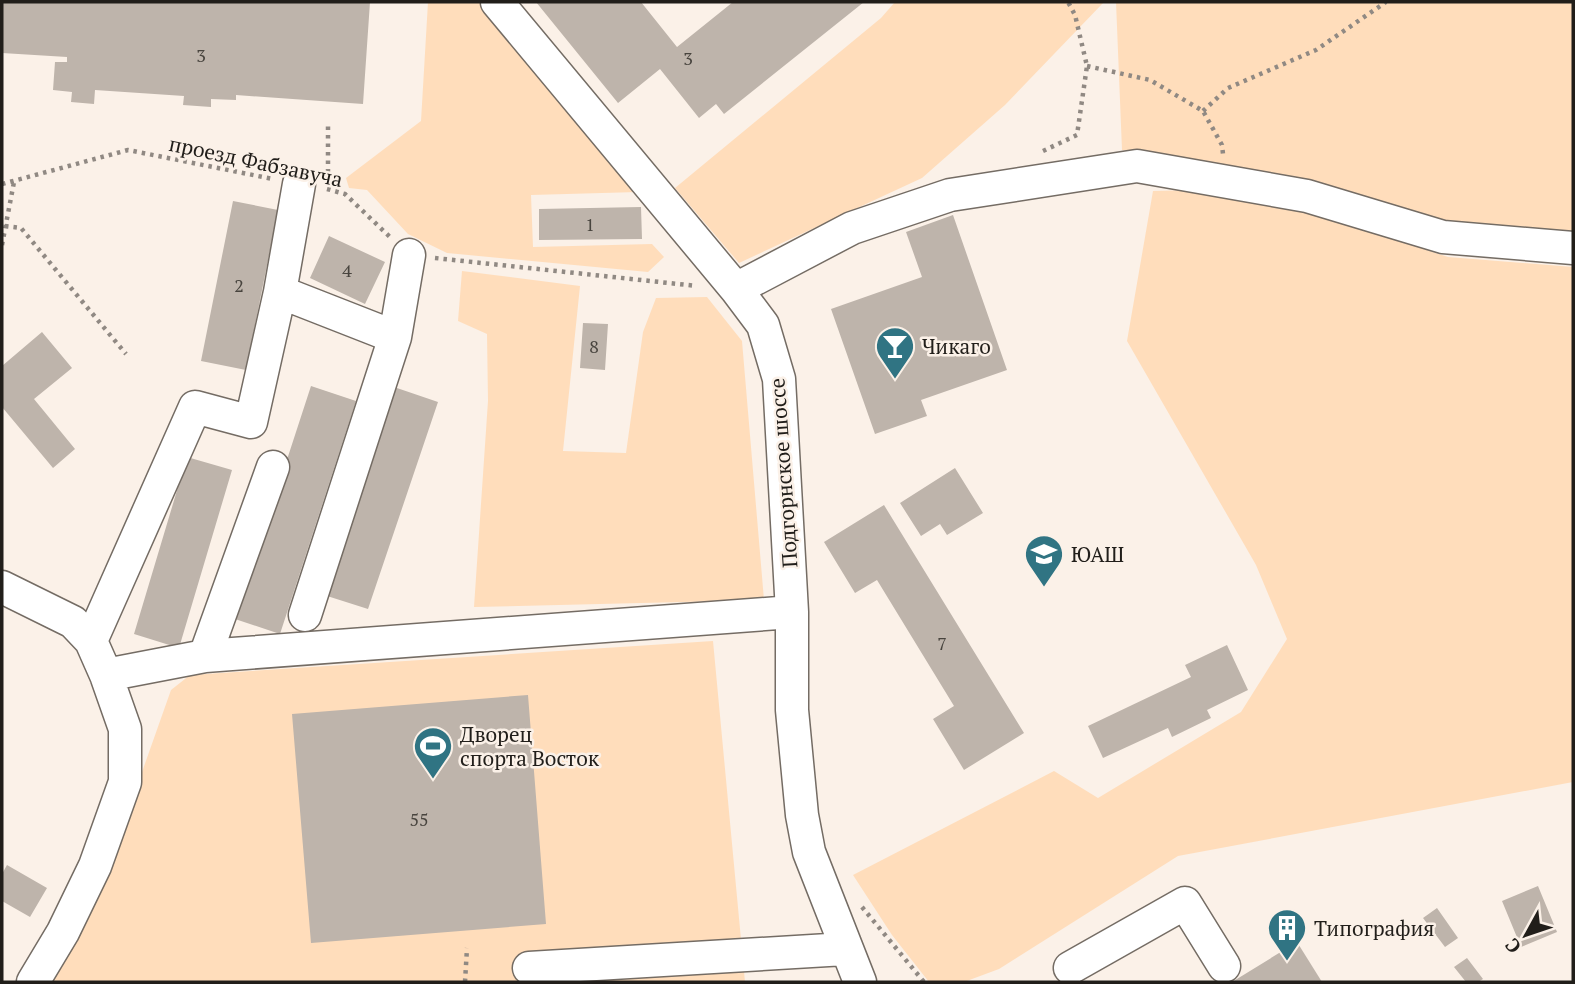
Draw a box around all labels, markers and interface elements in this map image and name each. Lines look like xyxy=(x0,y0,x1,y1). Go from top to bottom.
house number: 3 xyxy=(196,43,206,67)
house number: 3 xyxy=(683,46,693,70)
street label: проезд Фабзавуча xyxy=(166,129,346,193)
house number: 1 xyxy=(585,212,595,236)
house number: 4 xyxy=(342,258,352,282)
house number: 2 xyxy=(234,273,244,297)
bar icon: Чикаго xyxy=(874,325,916,380)
place label: Чикаго xyxy=(922,332,991,360)
house number: 8 xyxy=(589,334,599,358)
street label: Подгорнское шоссе xyxy=(762,377,804,569)
school or university icon: ЮАШ xyxy=(1023,533,1065,588)
place label: ЮАШ xyxy=(1071,540,1124,568)
house number: 7 xyxy=(937,631,947,655)
place label: Дворец спорта Восток xyxy=(460,720,600,772)
sports icon: Дворец спорта Восток xyxy=(412,725,454,780)
house number: 55 xyxy=(409,807,429,831)
north arrow xyxy=(1491,900,1561,970)
building icon: Типография xyxy=(1266,907,1308,962)
place label: Типография xyxy=(1314,914,1434,942)
text: С xyxy=(1499,933,1526,959)

